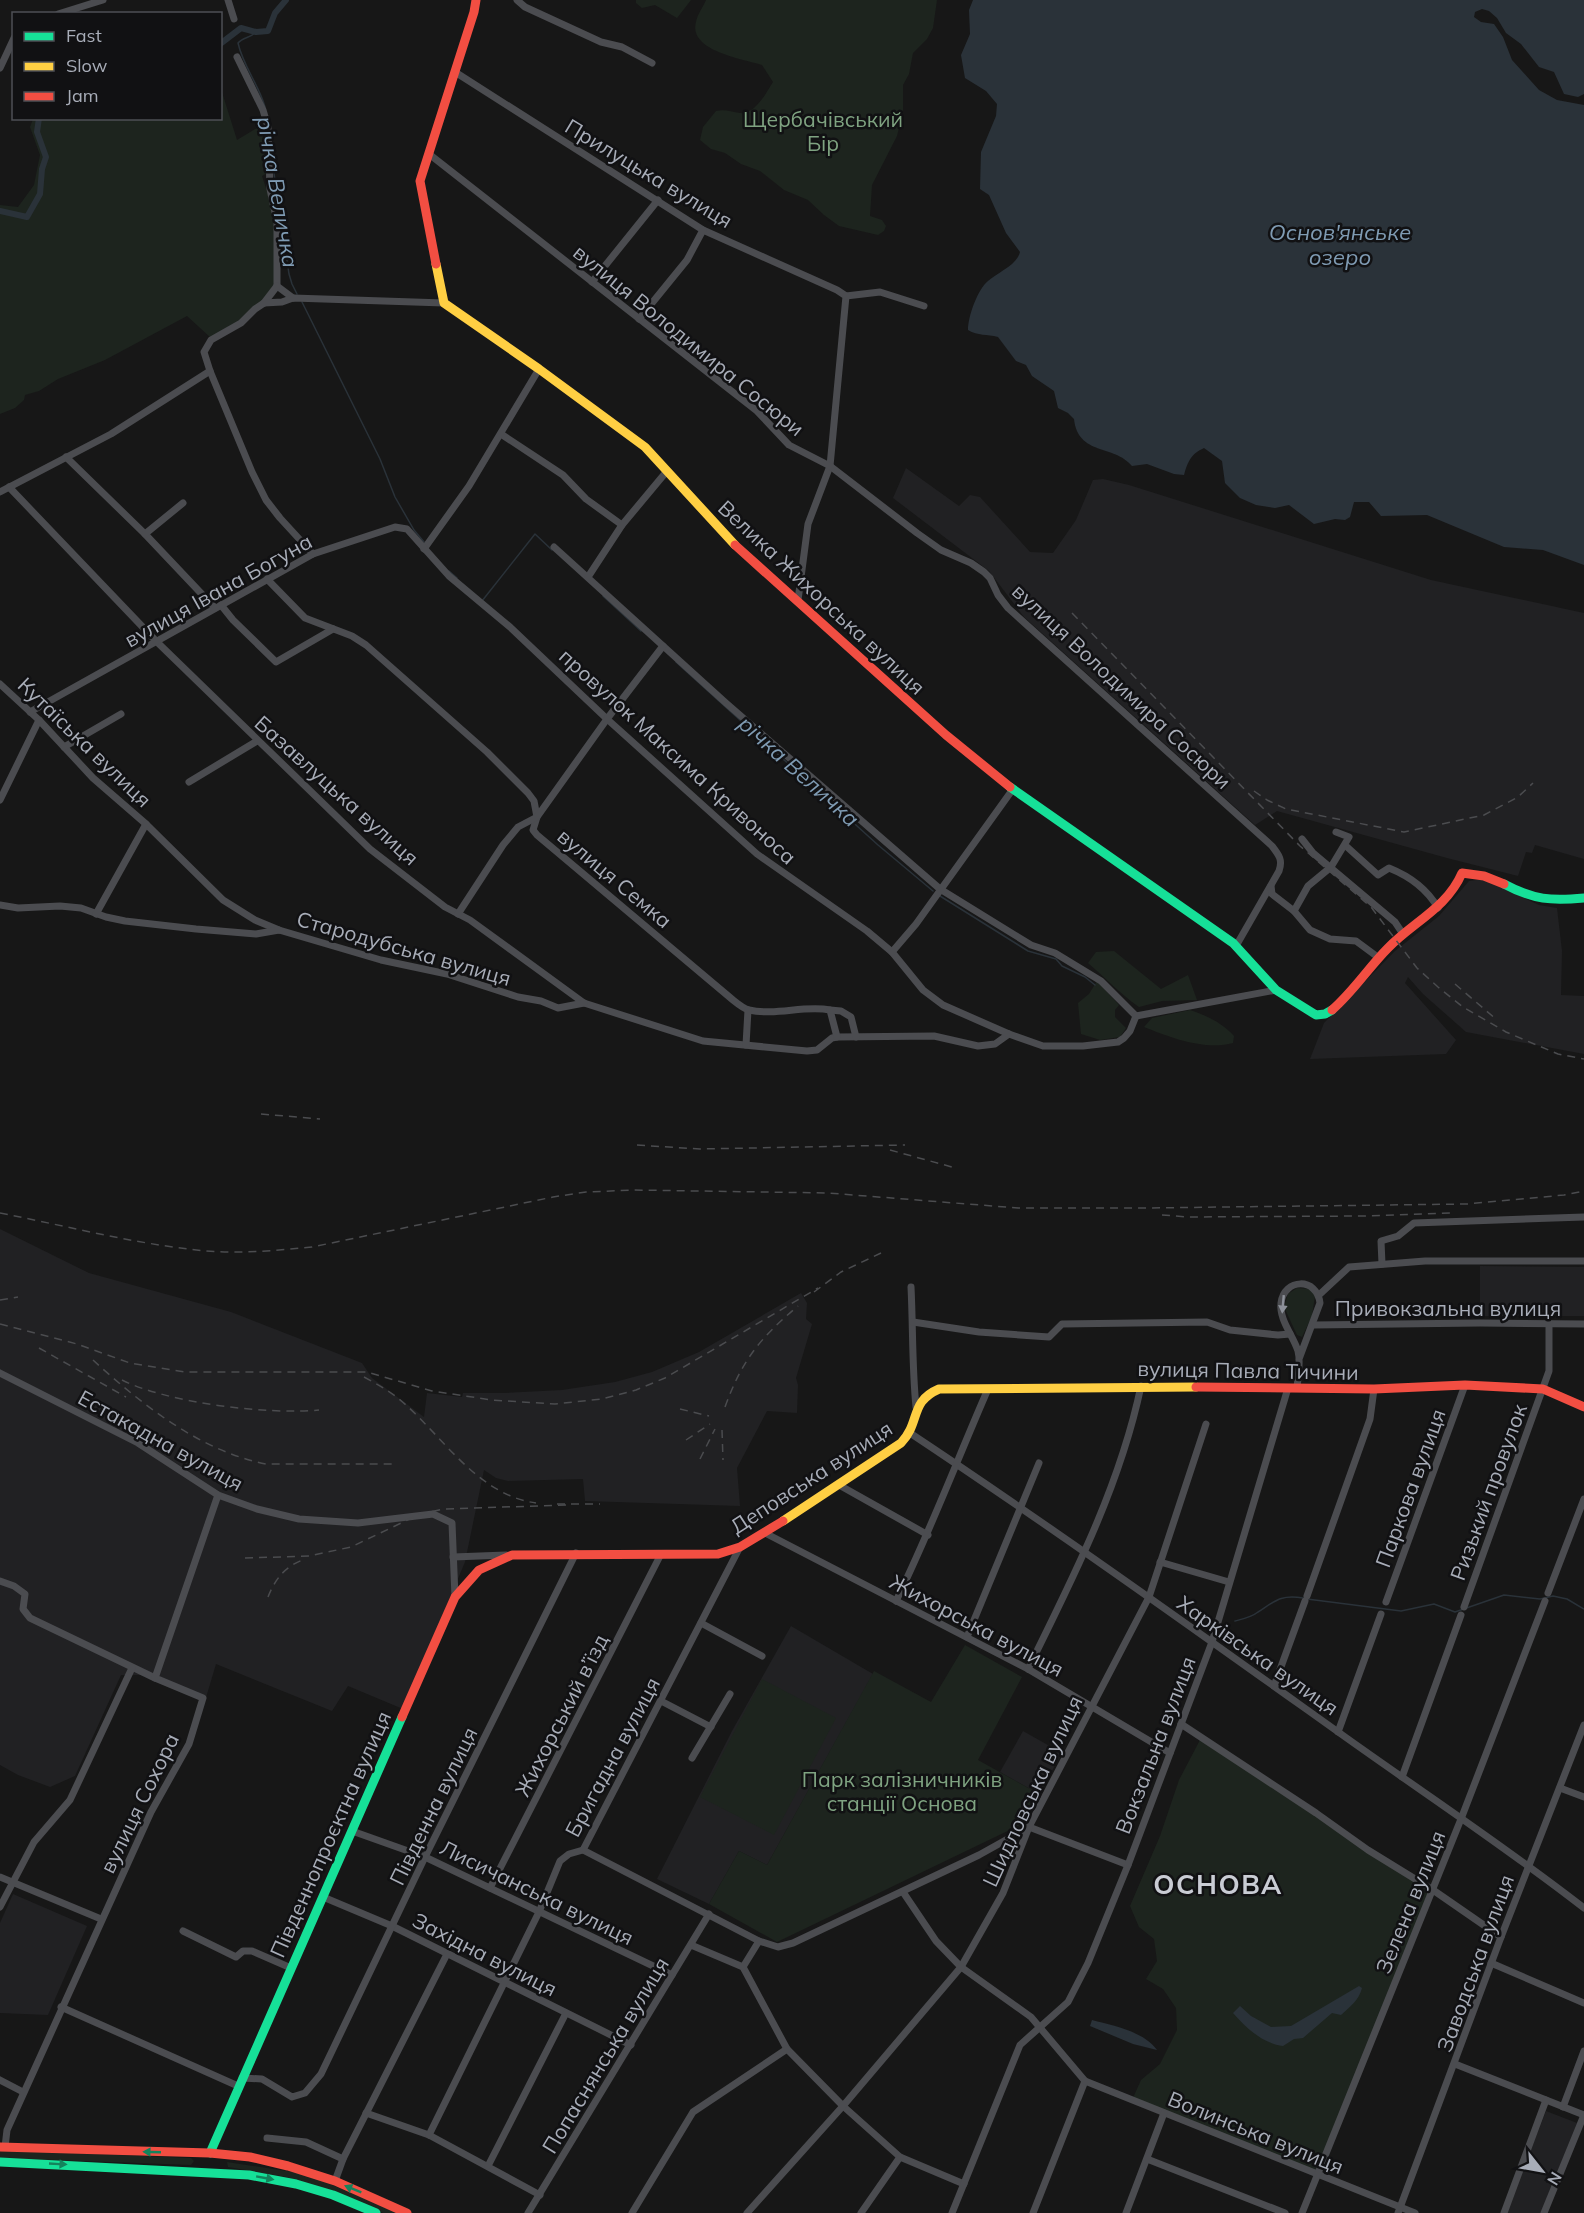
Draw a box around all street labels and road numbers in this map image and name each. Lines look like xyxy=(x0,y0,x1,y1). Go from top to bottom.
street label: Прилуцька вулиця xyxy=(561,113,737,233)
street label: вулиця Володимира Сосюри xyxy=(568,239,810,441)
street label: Велика Жихорська вулиця xyxy=(713,494,931,700)
street label: вулиця Івана Богуна xyxy=(120,528,316,652)
street label: вулиця Володимира Сосюри xyxy=(1007,578,1237,794)
street label: провулок Максима Кривоноса xyxy=(554,643,802,869)
street label: Кутаїська вулиця xyxy=(13,672,157,812)
street label: Базавлуцька вулиця xyxy=(250,710,424,870)
street label: вулиця Семка xyxy=(553,823,677,933)
street label: Стародубська вулиця xyxy=(294,905,514,991)
street label: Привокзальна вулиця xyxy=(1335,1295,1561,1321)
street label: вулиця Павла Тичини xyxy=(1137,1355,1359,1385)
street label: Естакадна вулиця xyxy=(74,1384,248,1496)
street label: Ризький провулок xyxy=(1444,1400,1532,1584)
street label: Паркова вулиця xyxy=(1369,1405,1451,1571)
street label: Деповська вулиця xyxy=(725,1415,897,1539)
street label: Жихорська вулиця xyxy=(886,1568,1068,1682)
street label: Харківська вулиця xyxy=(1172,1590,1344,1720)
street label: Жихорський в’їзд xyxy=(509,1629,613,1801)
street label: Вокзальна вулиця xyxy=(1109,1653,1201,1837)
street label: Бригадна вулиця xyxy=(559,1673,665,1841)
street label: Шидловська вулиця xyxy=(976,1691,1088,1891)
street label: Південнопроєктна вулиця xyxy=(264,1707,396,1961)
street label: Південна вулиця xyxy=(383,1723,483,1889)
street label: вулиця Сохора xyxy=(94,1729,184,1877)
street label: Зелена вулиця xyxy=(1370,1827,1450,1977)
street label: Лисичанська вулиця xyxy=(436,1834,638,1950)
street label: Заводська вулиця xyxy=(1431,1871,1519,2055)
street label: Західна вулиця xyxy=(409,1906,561,2002)
street label: Попаснянська вулиця xyxy=(536,1952,674,2158)
street label: Волинська вулиця xyxy=(1164,2085,1348,2179)

